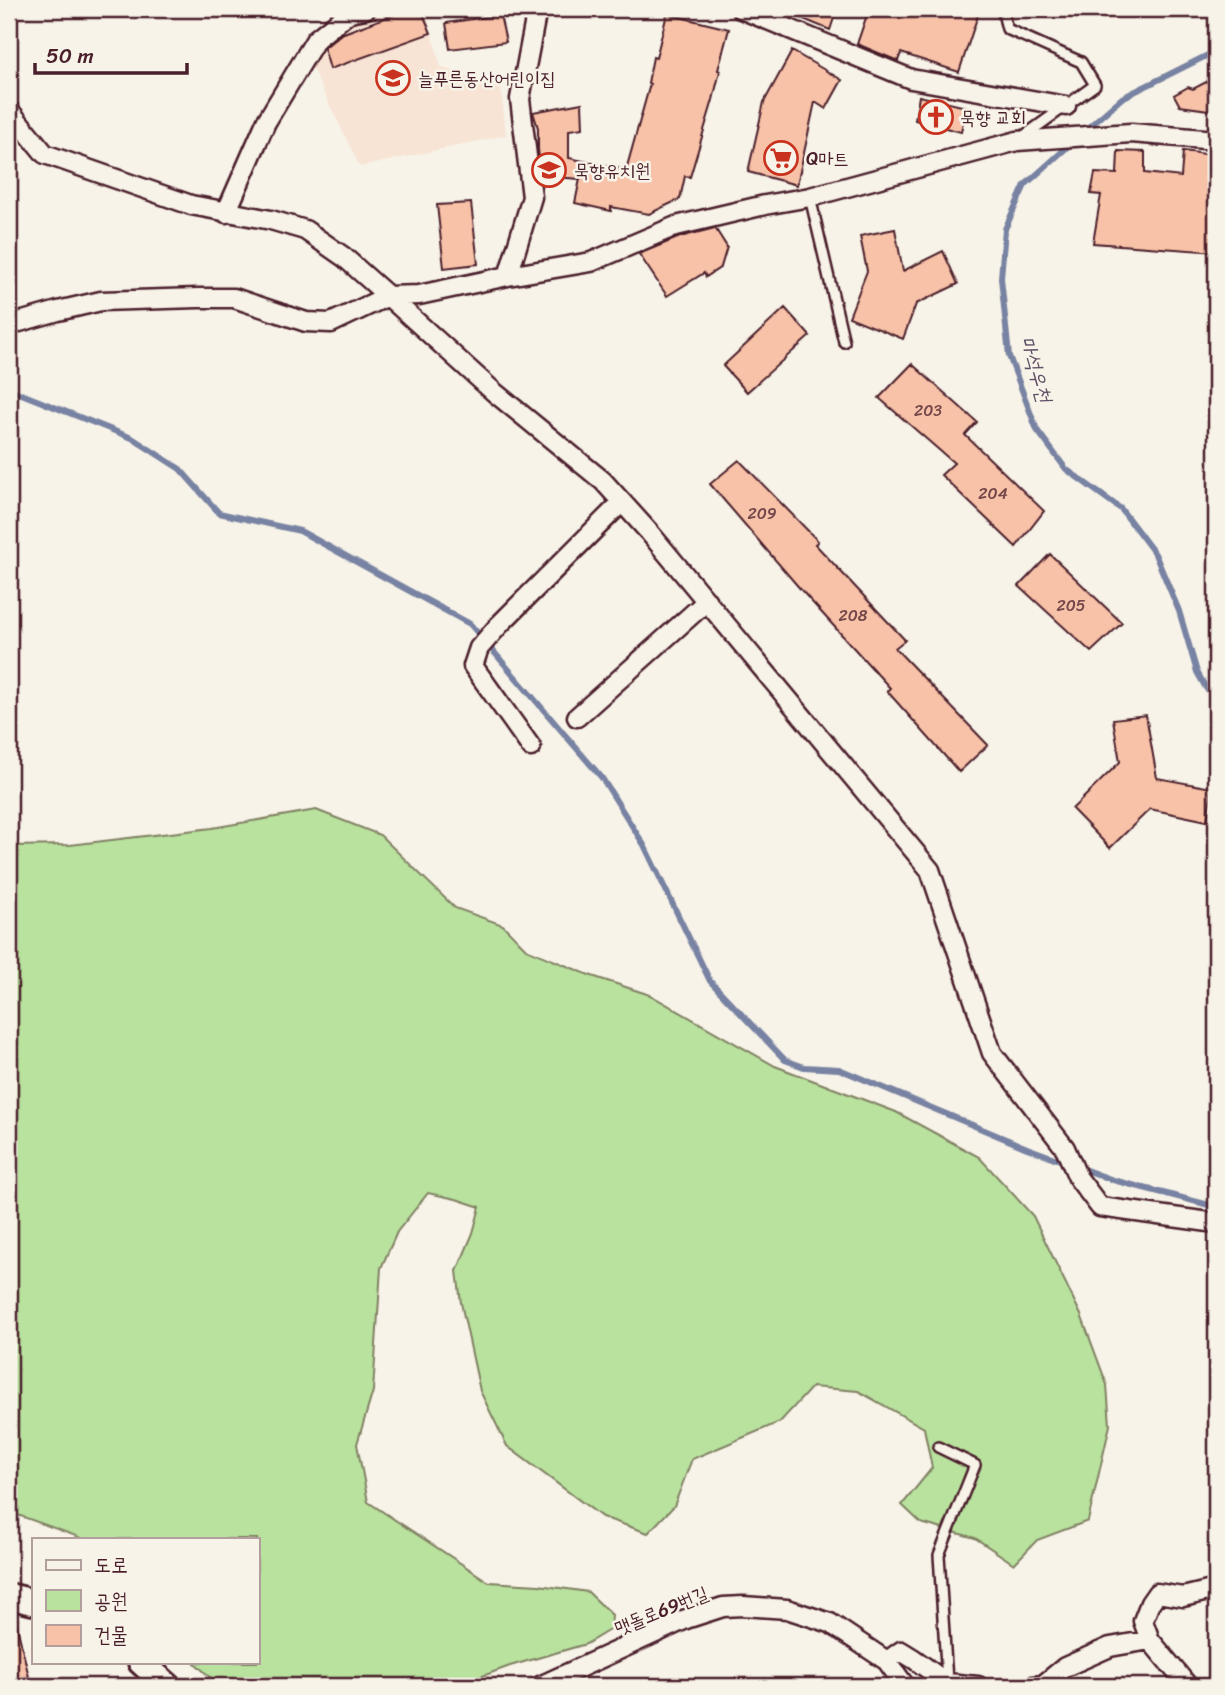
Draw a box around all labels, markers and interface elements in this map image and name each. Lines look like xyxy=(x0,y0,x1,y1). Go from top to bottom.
scale bar xyxy=(35,32,187,76)
text: 50 m xyxy=(46,37,94,75)
school or university icon: 늘푸른동산어린이집 xyxy=(374,59,412,97)
place label: 늘푸른동산어린이집 xyxy=(418,62,556,95)
church icon: 묵향 교회 xyxy=(917,98,955,136)
place label: 묵향 교회 xyxy=(960,101,1026,134)
supermarket icon: Q마트 xyxy=(762,139,800,177)
place label: Q마트 xyxy=(806,142,849,175)
school or university icon: 묵향유치원 xyxy=(530,151,568,189)
place label: 묵향유치원 xyxy=(574,154,650,187)
water label: 마석우천 xyxy=(1008,331,1064,409)
house number: 203 xyxy=(914,396,942,425)
house number: 204 xyxy=(978,479,1008,508)
house number: 209 xyxy=(747,499,777,528)
house number: 205 xyxy=(1056,591,1086,620)
house number: 208 xyxy=(839,601,868,630)
legend xyxy=(32,1538,259,1664)
text: 도로 xyxy=(94,1546,128,1584)
street label: 맷돌로69번길 xyxy=(609,1577,713,1644)
text: 공원 xyxy=(94,1582,128,1620)
text: 건물 xyxy=(94,1616,128,1654)

